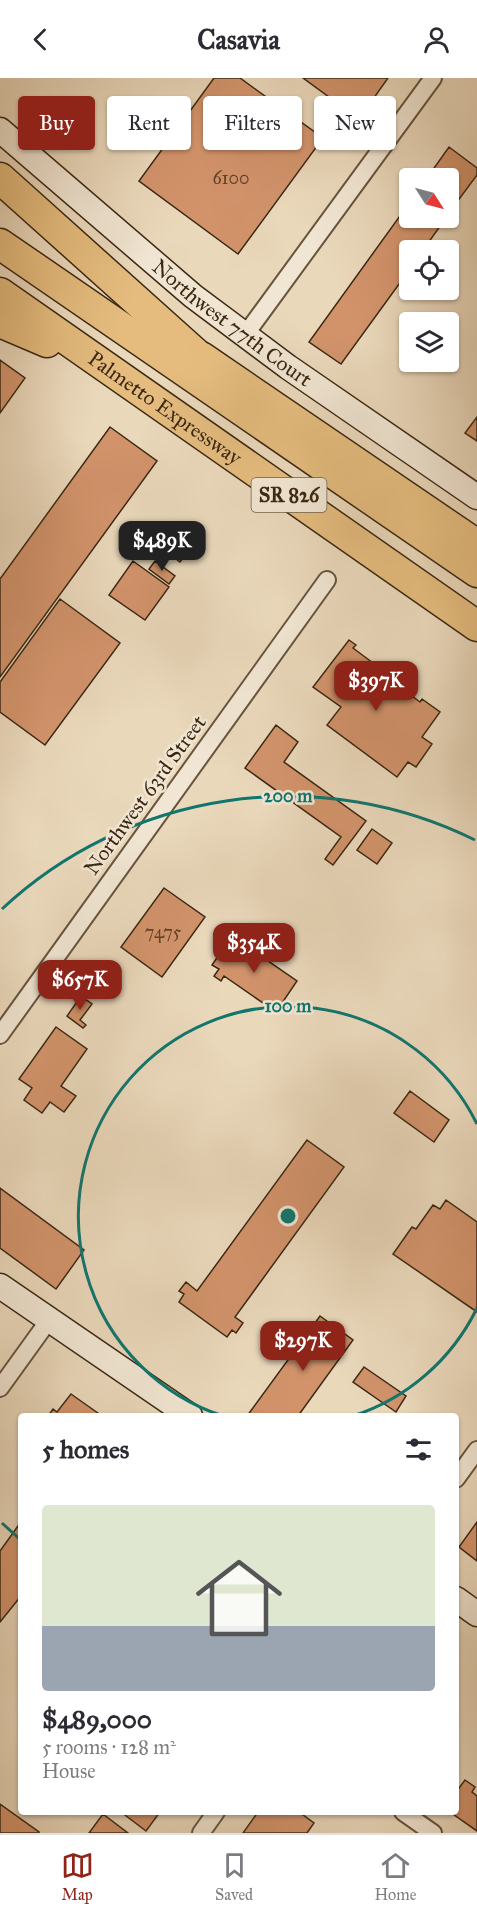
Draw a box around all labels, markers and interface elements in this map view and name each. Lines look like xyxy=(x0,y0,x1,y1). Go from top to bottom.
icon: back xyxy=(24,23,57,56)
text: Casavia xyxy=(197,23,280,56)
icon: person xyxy=(420,23,453,56)
chip: Buy xyxy=(18,96,95,150)
chip: Rent xyxy=(107,96,191,150)
chip: Filters xyxy=(203,96,302,150)
chip: New xyxy=(314,96,396,150)
house number: 6100 xyxy=(212,167,250,189)
north arrow xyxy=(399,168,459,228)
map controls xyxy=(399,168,459,372)
button: locate xyxy=(399,240,459,300)
street label: Northwest 77th Court xyxy=(147,254,317,393)
button: layers xyxy=(399,312,459,372)
street label: Palmetto Expressway xyxy=(83,345,248,471)
road number: SR 826 xyxy=(252,478,326,512)
pin: $489K xyxy=(120,521,204,572)
text: $489K xyxy=(133,528,191,552)
pin: $397K xyxy=(334,661,418,712)
text: $397K xyxy=(348,668,404,692)
street label: Northwest 63rd Street xyxy=(78,710,212,880)
text: 200 m xyxy=(264,785,313,807)
house number: 7475 xyxy=(145,921,182,943)
pin: $354K xyxy=(212,923,296,974)
text: $354K xyxy=(227,930,281,954)
pin: $657K xyxy=(38,960,122,1011)
text: $657K xyxy=(52,967,108,991)
text: 100 m xyxy=(265,995,312,1017)
centre of rings xyxy=(278,1206,298,1226)
pin: $297K xyxy=(261,1321,345,1372)
text: $297K xyxy=(274,1328,332,1352)
text: 5 homes xyxy=(42,1433,129,1465)
icon: filters xyxy=(402,1433,435,1466)
icon: home xyxy=(185,1544,293,1652)
text: $489,000 xyxy=(42,1703,152,1735)
text: 5 rooms · 128 m² xyxy=(42,1735,176,1759)
text: House xyxy=(42,1759,96,1783)
tab: Map xyxy=(61,1849,94,1904)
tab: Saved xyxy=(215,1849,253,1904)
tab: Home xyxy=(374,1849,416,1904)

